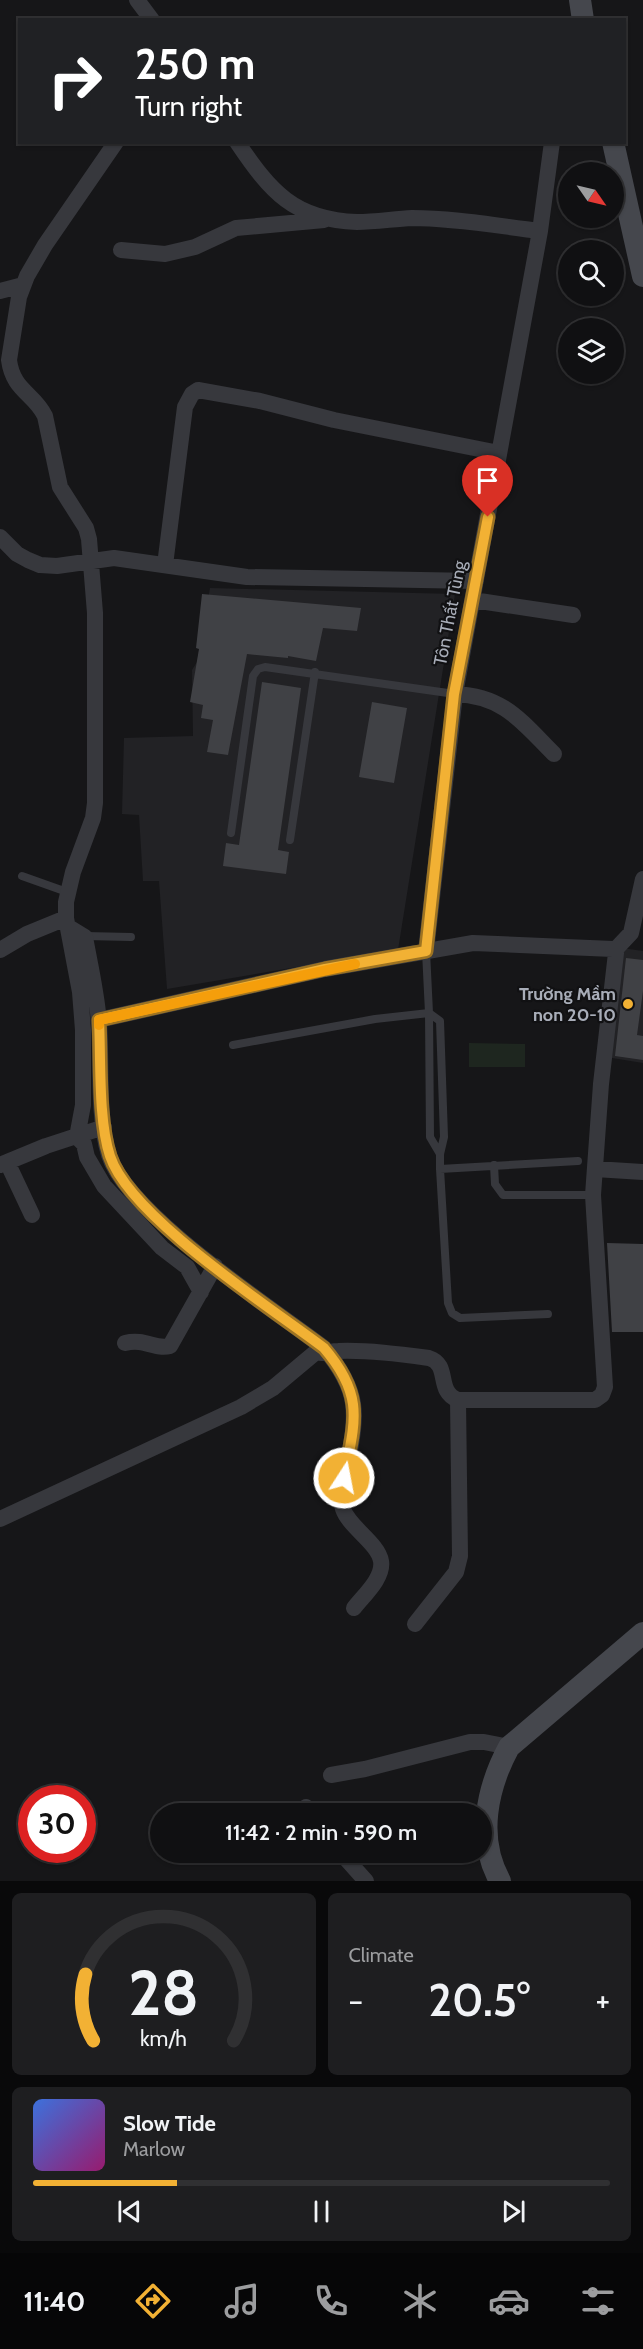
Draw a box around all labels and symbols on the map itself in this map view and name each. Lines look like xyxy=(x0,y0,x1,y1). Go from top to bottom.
north arrow xyxy=(558,162,624,228)
pin xyxy=(462,455,513,517)
street label: Tôn Thất Tùng xyxy=(429,558,471,667)
place label: Trường Mầm non 20-10 xyxy=(519,983,616,1026)
marker: Trường Mầm non 20-10 xyxy=(621,997,635,1011)
position arrow xyxy=(312,1446,376,1510)
speed limit sign: 30 xyxy=(18,1785,96,1863)

